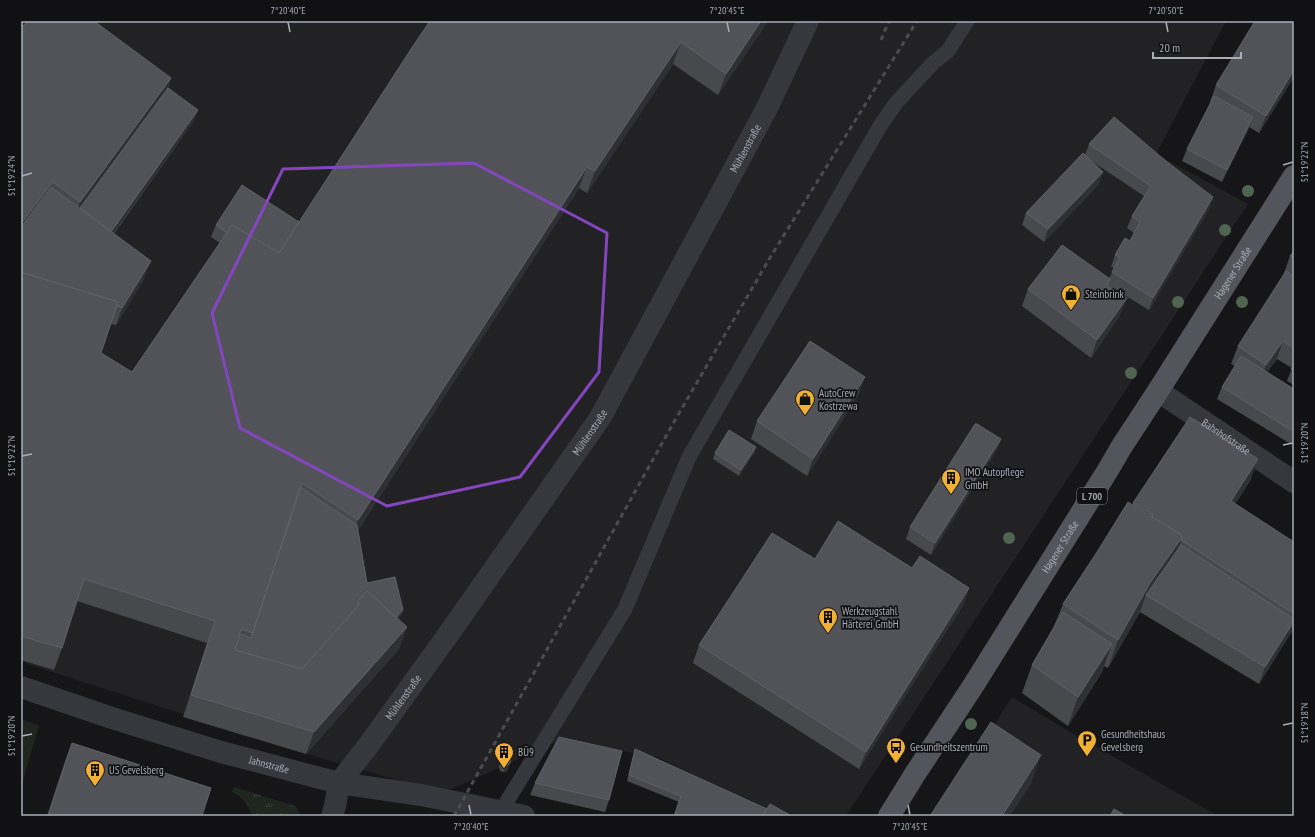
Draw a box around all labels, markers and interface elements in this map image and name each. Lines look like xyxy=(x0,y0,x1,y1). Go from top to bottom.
text: 7°20'40"E xyxy=(271,4,305,17)
text: 7°20'45"E xyxy=(710,4,744,17)
text: 7°20'50"E xyxy=(1149,4,1183,17)
scale bar xyxy=(1153,34,1241,60)
text: 20 m xyxy=(1159,40,1180,55)
street label: Mühlenstraße xyxy=(727,121,764,175)
text: 51°19'22"N xyxy=(1298,142,1311,182)
text: 51°19'24"N xyxy=(5,156,18,196)
street label: Hagener Straße xyxy=(1211,243,1255,302)
shop icon: Steinbrink xyxy=(1060,283,1082,311)
place label: Steinbrink xyxy=(1085,287,1124,301)
place label: AutoCrew Kostrzewa xyxy=(819,386,858,413)
shop icon: AutoCrew Kostrzewa xyxy=(794,388,816,416)
street label: Mühlenstraße xyxy=(569,407,611,458)
street label: Bahnhofstraße xyxy=(1199,415,1254,458)
text: 51°19'20"N xyxy=(1298,423,1311,463)
text: 51°19'22"N xyxy=(5,436,18,476)
place label: IMO Autopflege GmbH xyxy=(965,465,1024,492)
building icon: IMO Autopflege GmbH xyxy=(940,467,962,495)
road number: L 700 xyxy=(1077,488,1107,504)
street label: Hagener Straße xyxy=(1038,517,1082,576)
place label: Werkzeugstahl Härterei GmbH xyxy=(842,604,899,631)
building icon: Werkzeugstahl Härterei GmbH xyxy=(817,606,839,634)
street label: Mühlenstraße xyxy=(382,671,424,723)
text: 51°19'18"N xyxy=(1298,703,1311,743)
text: 51°19'20"N xyxy=(5,716,18,756)
place label: Gesundheitshaus Gevelsberg xyxy=(1101,727,1166,754)
parking icon: Gesundheitshaus Gevelsberg xyxy=(1076,729,1098,757)
bus stop icon: Gesundheitszentrum xyxy=(885,736,907,764)
place label: Gesundheitszentrum xyxy=(910,740,988,754)
building icon: BÜ9 xyxy=(493,741,515,769)
place label: BÜ9 xyxy=(518,745,534,759)
street label: Jahnstraße xyxy=(247,752,291,777)
building icon: US Gevelsberg xyxy=(84,759,106,787)
place label: US Gevelsberg xyxy=(109,763,164,777)
text: 7°20'40"E xyxy=(454,820,488,833)
text: 7°20'45"E xyxy=(893,820,927,833)

